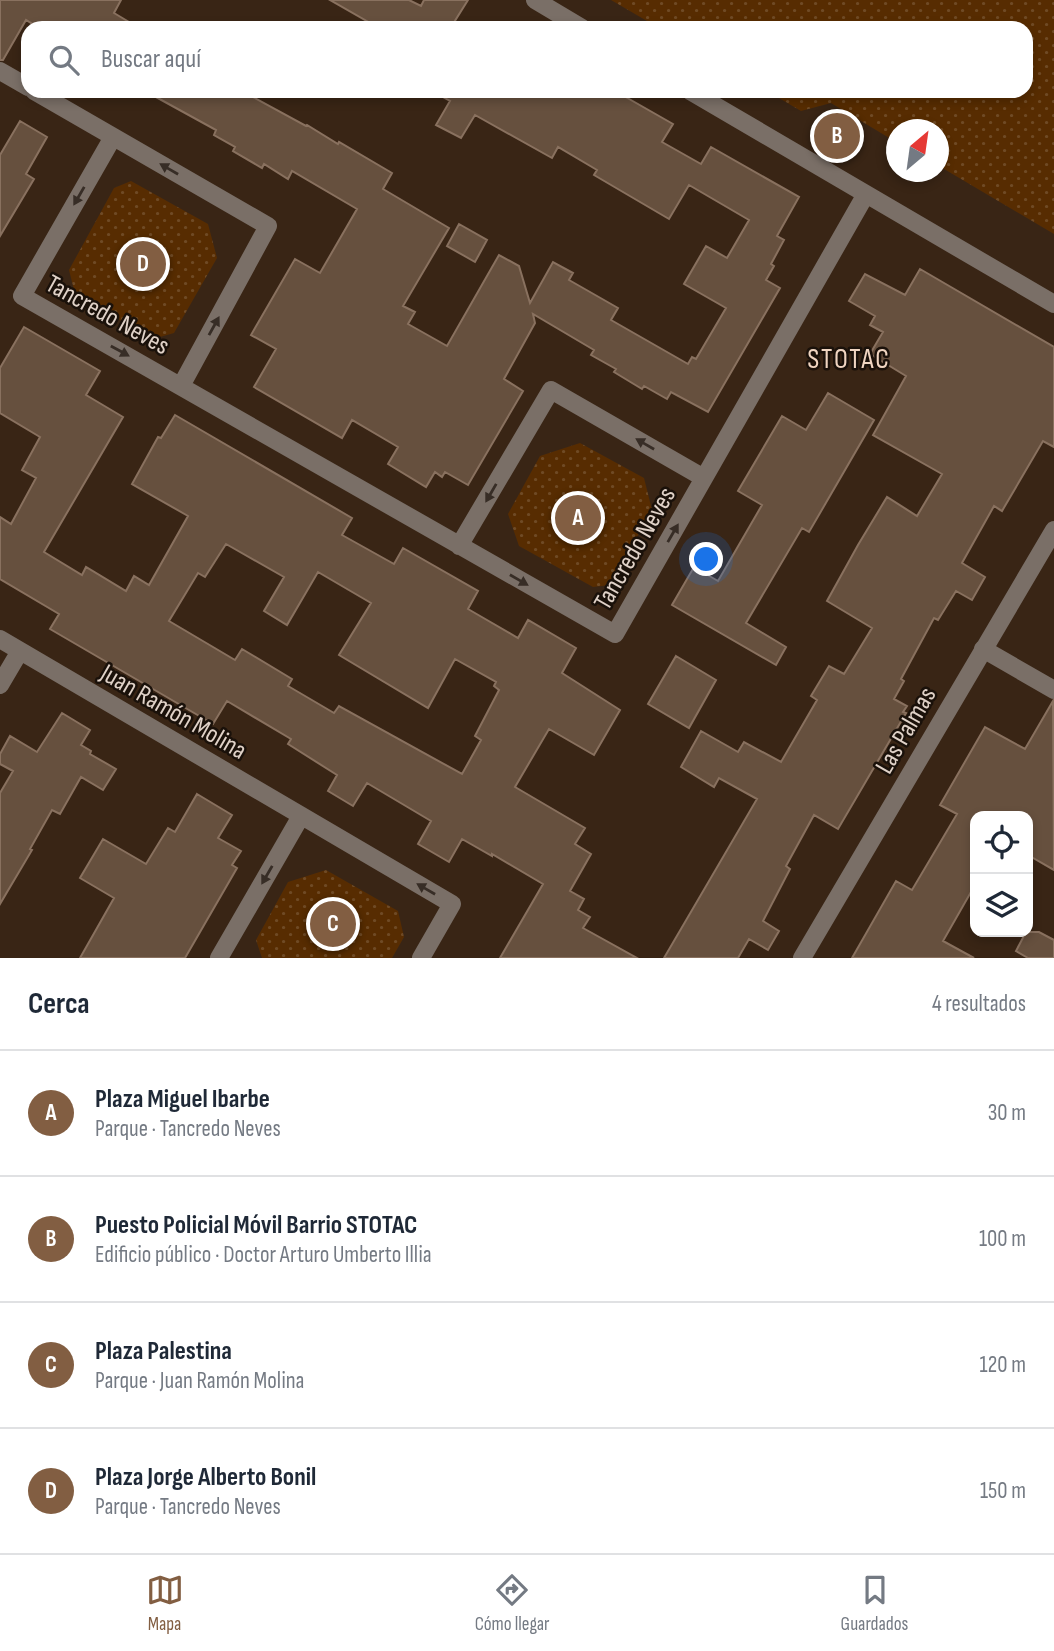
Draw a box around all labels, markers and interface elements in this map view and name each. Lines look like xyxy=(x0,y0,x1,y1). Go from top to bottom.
search box xyxy=(21,21,1033,98)
icon: search xyxy=(45,41,83,79)
text: Buscar aquí xyxy=(101,44,201,75)
pin: B xyxy=(814,110,860,162)
north arrow xyxy=(886,119,949,182)
one-way arrow xyxy=(159,163,179,175)
one-way arrow xyxy=(73,187,86,206)
pin: D xyxy=(120,238,166,290)
street label: Tancredo Neves xyxy=(40,269,175,362)
one-way arrow xyxy=(208,316,220,335)
district label: STOTAC xyxy=(807,343,891,376)
one-way arrow xyxy=(111,345,130,357)
one-way arrow xyxy=(635,438,654,450)
street label: Tancredo Neves xyxy=(588,482,683,616)
one-way arrow xyxy=(484,483,497,502)
pin: A xyxy=(555,492,601,544)
one-way arrow xyxy=(666,523,678,543)
your location xyxy=(689,542,723,576)
one-way arrow xyxy=(509,574,528,586)
street label: Juan Ramón Molina xyxy=(94,658,252,767)
street label: Las Palmas xyxy=(869,682,943,779)
map controls xyxy=(970,811,1033,937)
button: locate xyxy=(970,811,1033,874)
one-way arrow xyxy=(261,865,273,885)
button: layers xyxy=(970,874,1033,937)
one-way arrow xyxy=(416,882,435,895)
pin: C xyxy=(310,898,356,950)
text: Cerca xyxy=(28,986,90,1022)
text: 4 resultados xyxy=(932,990,1026,1018)
text: Plaza Miguel Ibarbe xyxy=(95,1084,270,1115)
text: A xyxy=(46,1099,56,1127)
text: 30 m xyxy=(988,1099,1026,1127)
text: Parque · Tancredo Neves xyxy=(95,1115,281,1143)
text: Puesto Policial Móvil Barrio STOTAC xyxy=(95,1210,417,1241)
text: B xyxy=(46,1225,56,1253)
text: 100 m xyxy=(979,1225,1026,1253)
text: Edificio público · Doctor Arturo Umberto Illia xyxy=(95,1241,432,1269)
text: Plaza Palestina xyxy=(95,1336,232,1367)
text: C xyxy=(45,1351,57,1379)
text: 120 m xyxy=(980,1351,1026,1379)
text: Parque · Juan Ramón Molina xyxy=(95,1367,304,1395)
text: Plaza Jorge Alberto Bonil xyxy=(95,1462,316,1493)
text: D xyxy=(45,1477,57,1505)
text: 150 m xyxy=(980,1477,1026,1505)
text: Parque · Tancredo Neves xyxy=(95,1493,281,1521)
tab: Mapa xyxy=(146,1571,184,1636)
tab: Cómo llegar xyxy=(475,1571,550,1636)
tab: Guardados xyxy=(841,1571,908,1636)

